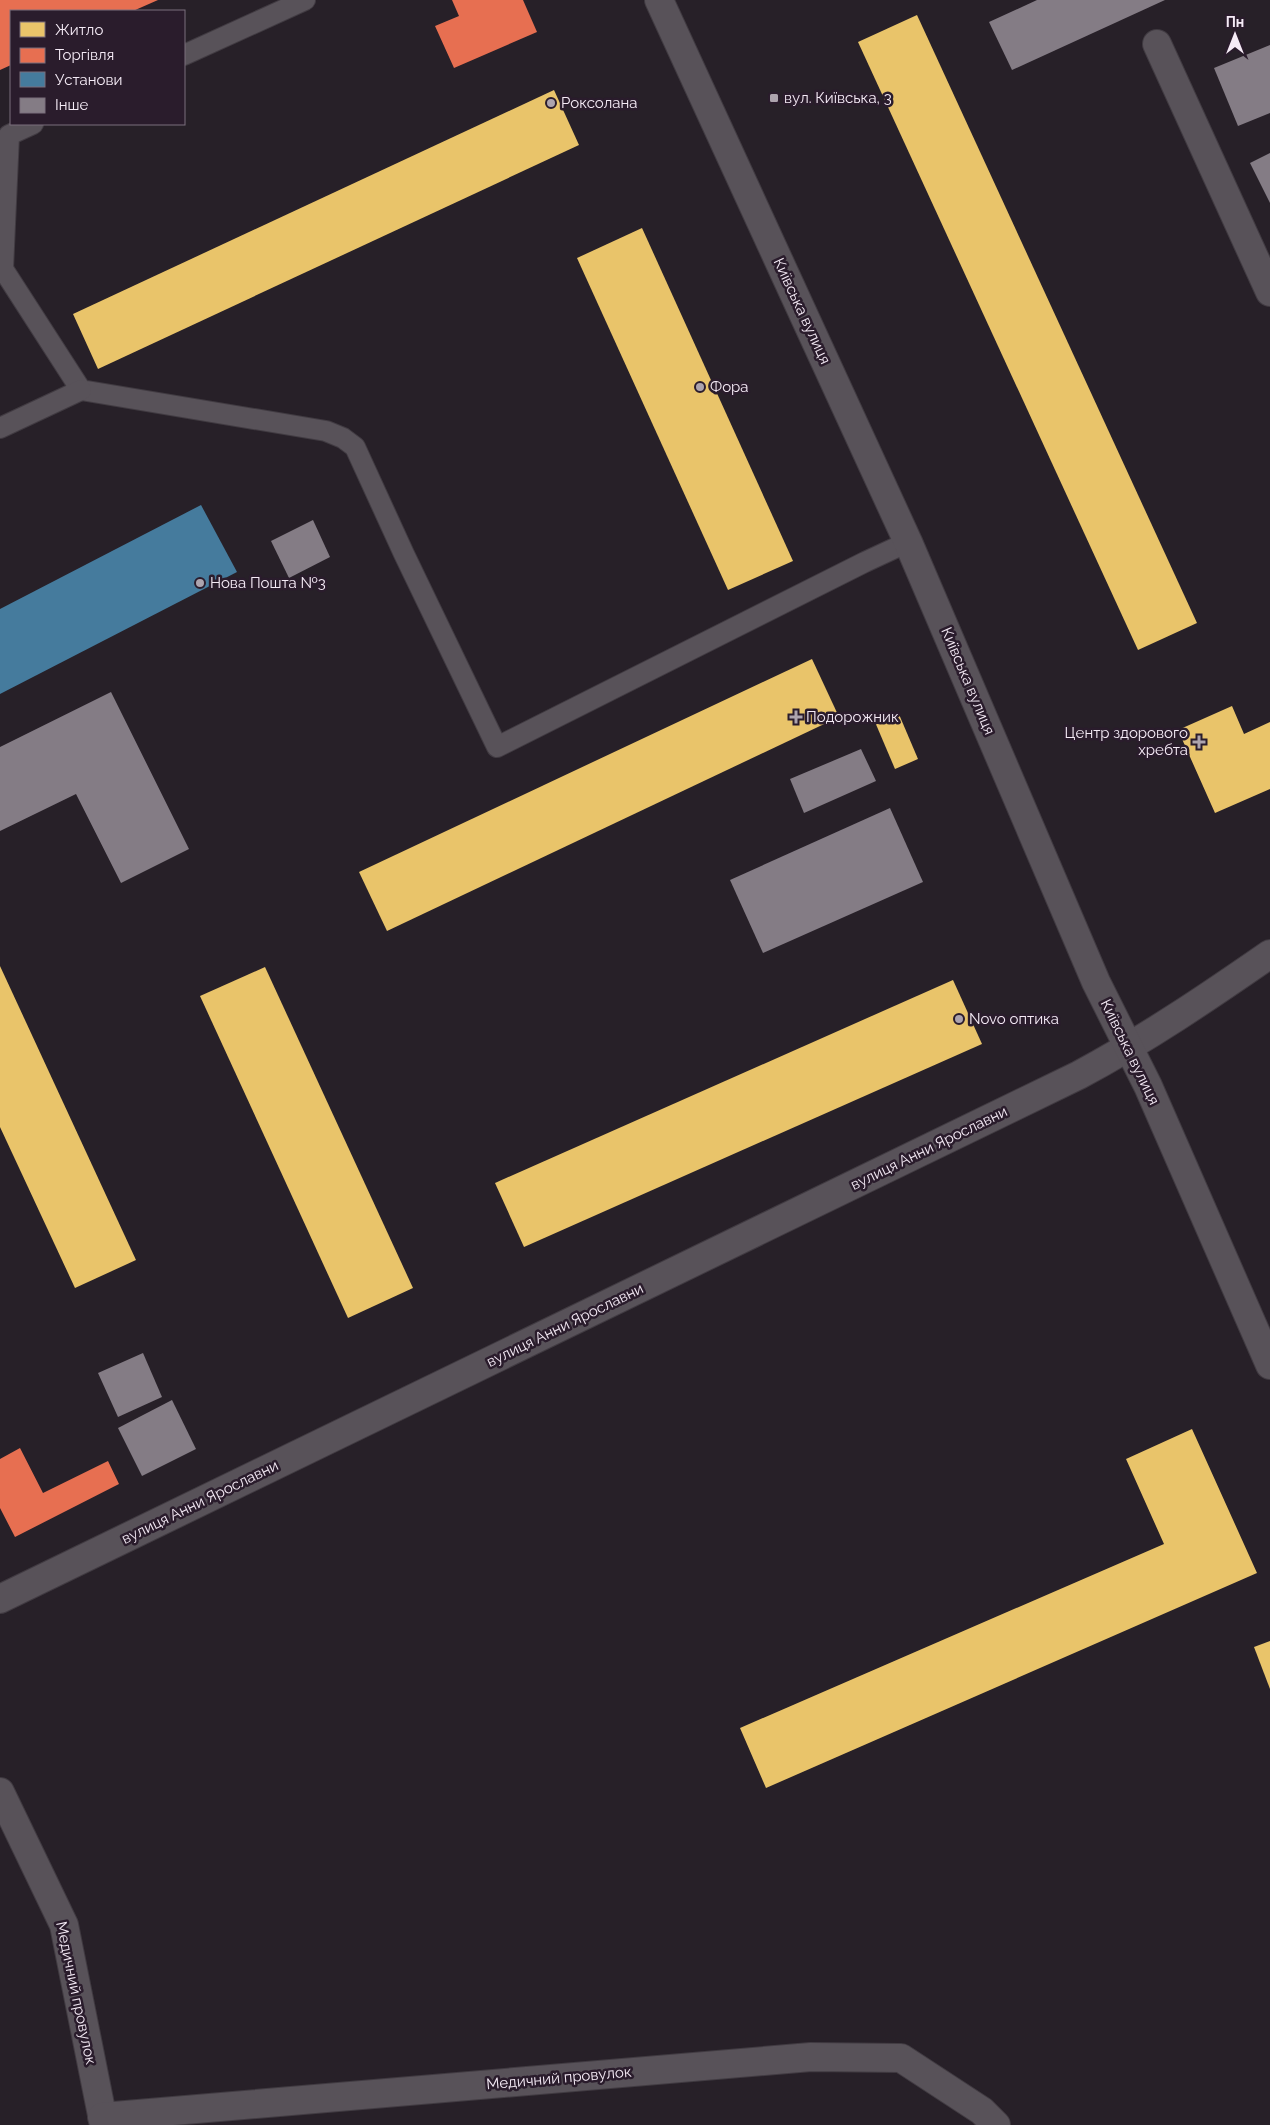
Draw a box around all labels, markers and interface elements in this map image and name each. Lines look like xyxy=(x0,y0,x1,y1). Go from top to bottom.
legend xyxy=(10,10,185,125)
north arrow xyxy=(1210,10,1260,60)
text: Пн xyxy=(1226,14,1244,30)
text: Житло xyxy=(55,21,103,39)
text: Торгівля xyxy=(55,46,114,64)
text: Установи xyxy=(55,71,122,89)
place label: вул. Київська, 3 xyxy=(784,89,892,107)
marker: вул. Київська, 3 xyxy=(768,92,780,104)
place label: Роксолана xyxy=(561,94,637,112)
text: Інше xyxy=(55,96,88,114)
marker: Роксолана xyxy=(545,97,557,109)
street label: Київська вулиця xyxy=(770,255,834,367)
place label: Фора xyxy=(710,378,749,396)
marker: Фора xyxy=(694,381,706,393)
place label: Нова Пошта №3 xyxy=(210,574,326,592)
marker: Нова Пошта №3 xyxy=(194,577,206,589)
street label: Київська вулиця xyxy=(937,625,999,737)
place label: Подорожник xyxy=(806,708,899,726)
marker: Подорожник xyxy=(790,711,802,723)
place label: Центр здорового хребта xyxy=(1065,724,1188,759)
marker: Центр здорового хребта xyxy=(1192,735,1206,749)
street label: Київська вулиця xyxy=(1097,996,1163,1108)
place label: Novo оптика xyxy=(969,1010,1059,1028)
marker: Novo оптика xyxy=(953,1013,965,1025)
street label: вулиця Анни Ярославни xyxy=(848,1102,1010,1194)
street label: вулиця Анни Ярославни xyxy=(484,1279,646,1371)
street label: вулиця Анни Ярославни xyxy=(119,1456,281,1548)
street label: Медичний провулок xyxy=(52,1920,100,2066)
street label: Медичний провулок xyxy=(486,2063,633,2093)

